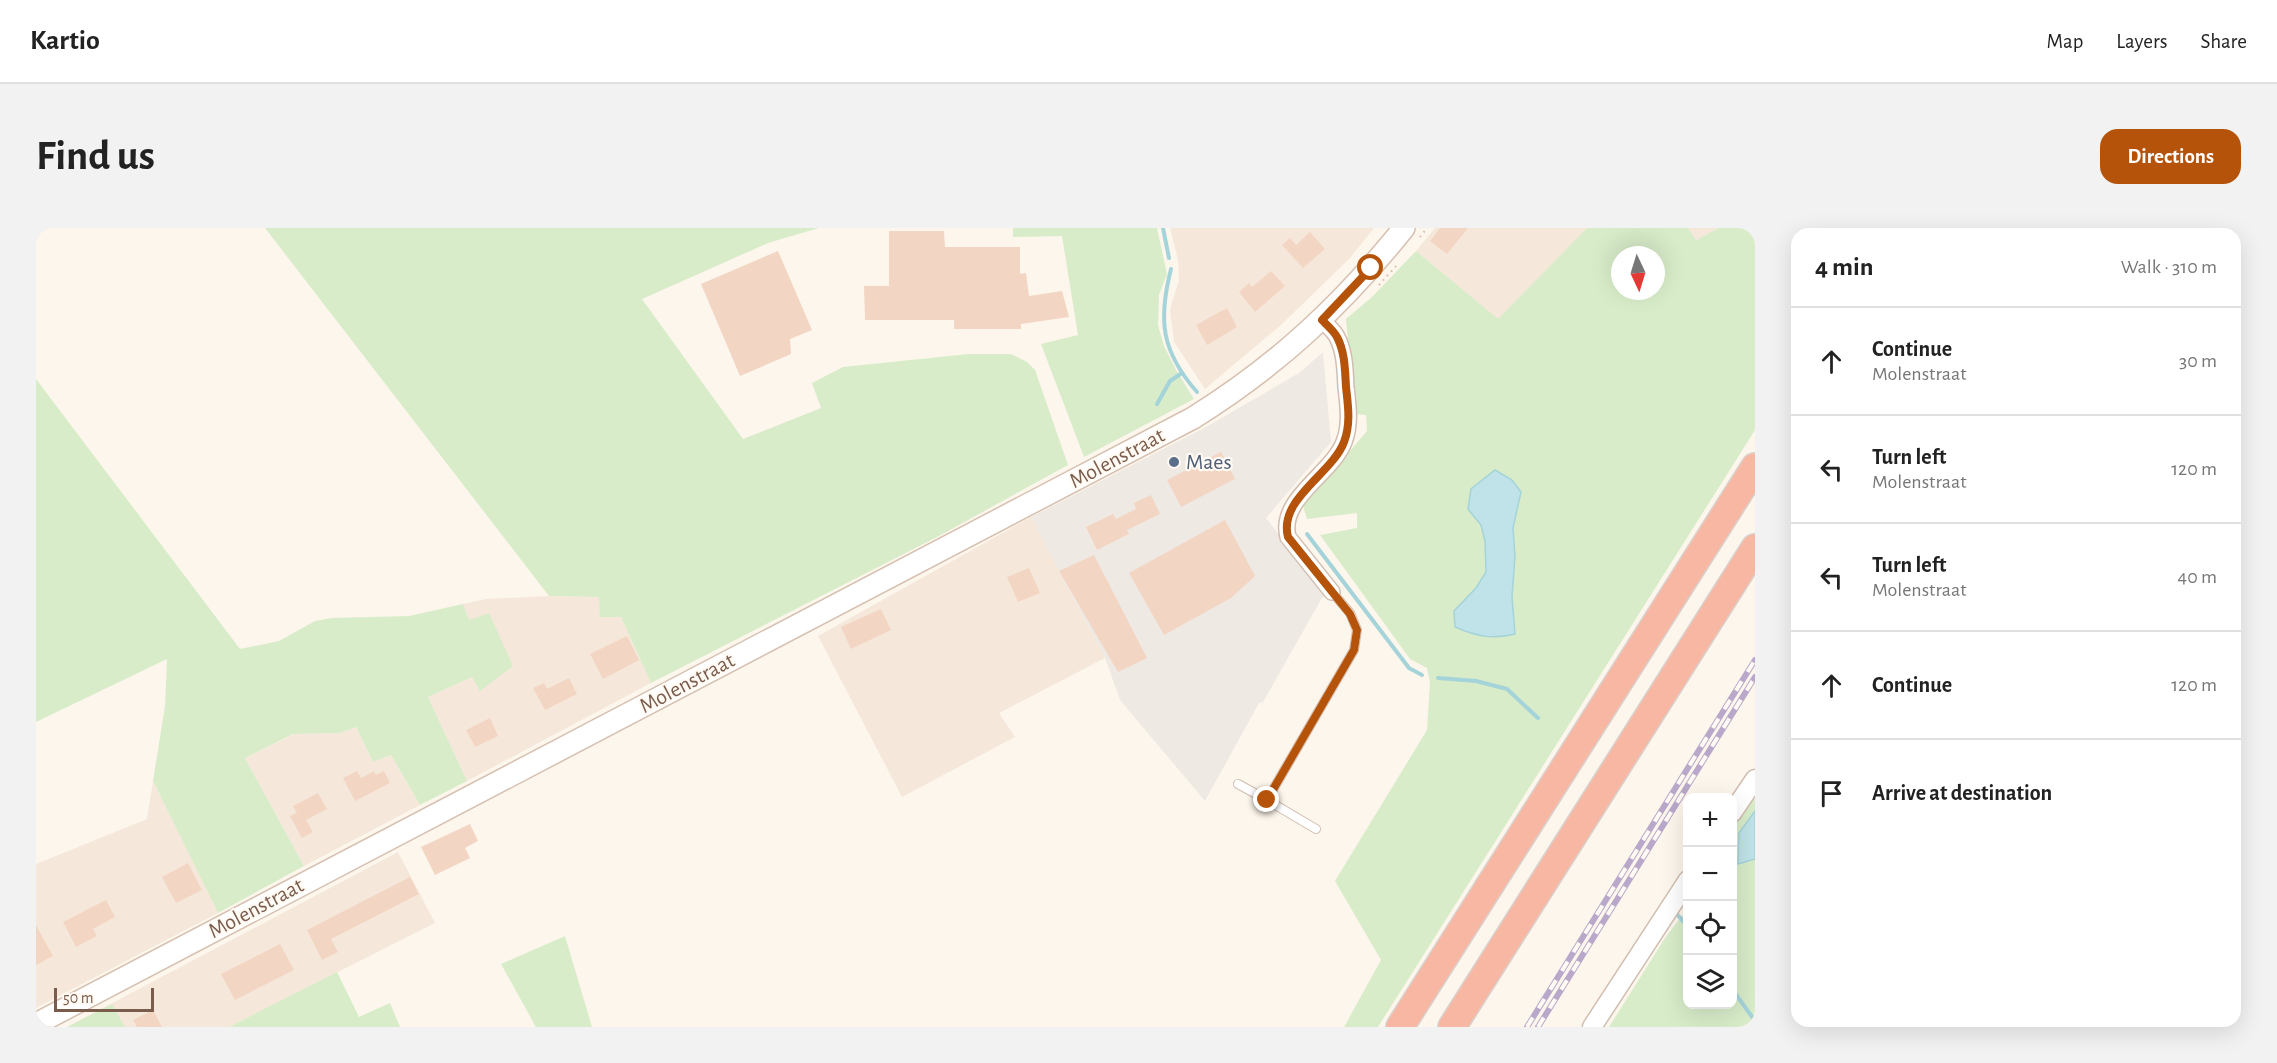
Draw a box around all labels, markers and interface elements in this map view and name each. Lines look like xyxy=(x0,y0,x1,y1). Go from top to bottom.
text: Kartio xyxy=(30,27,100,55)
text: Map xyxy=(2047,31,2083,52)
text: Layers xyxy=(2116,31,2167,52)
text: Share xyxy=(2200,31,2247,52)
button: Directions xyxy=(2100,129,2241,184)
text: Find us xyxy=(36,135,155,177)
north arrow xyxy=(1611,246,1665,300)
route start xyxy=(1357,254,1383,280)
text: 4 min xyxy=(1815,254,1874,280)
text: Walk · 310 m xyxy=(2121,257,2217,277)
text: Continue xyxy=(1872,338,1952,360)
icon: ahead xyxy=(1815,345,1848,378)
text: 30 m xyxy=(2179,351,2217,371)
text: Molenstraat xyxy=(1872,364,1967,384)
street label: Molenstraat xyxy=(1066,424,1168,492)
text: Turn left xyxy=(1872,446,1946,468)
place label: Maes xyxy=(1186,451,1232,473)
icon: left xyxy=(1815,453,1848,486)
marker: Maes xyxy=(1167,455,1181,469)
text: 120 m xyxy=(2171,459,2217,479)
text: Molenstraat xyxy=(1872,472,1967,492)
text: Turn left xyxy=(1872,554,1946,576)
icon: left xyxy=(1815,561,1848,594)
text: 40 m xyxy=(2178,567,2217,587)
text: Molenstraat xyxy=(1872,580,1967,600)
street label: Molenstraat xyxy=(636,649,738,717)
icon: ahead xyxy=(1815,669,1848,702)
text: Continue xyxy=(1872,674,1952,696)
text: 120 m xyxy=(2171,675,2217,695)
icon: arrive xyxy=(1815,777,1848,810)
text: Arrive at destination xyxy=(1872,782,2052,804)
route end xyxy=(1253,786,1279,812)
map controls xyxy=(1683,793,1737,1009)
button: + xyxy=(1683,793,1737,847)
button: − xyxy=(1683,847,1737,901)
street label: Molenstraat xyxy=(205,874,307,942)
button: locate xyxy=(1683,901,1737,955)
button: layers xyxy=(1683,955,1737,1009)
scale bar xyxy=(54,985,154,1012)
text: 50 m xyxy=(63,990,94,1006)

